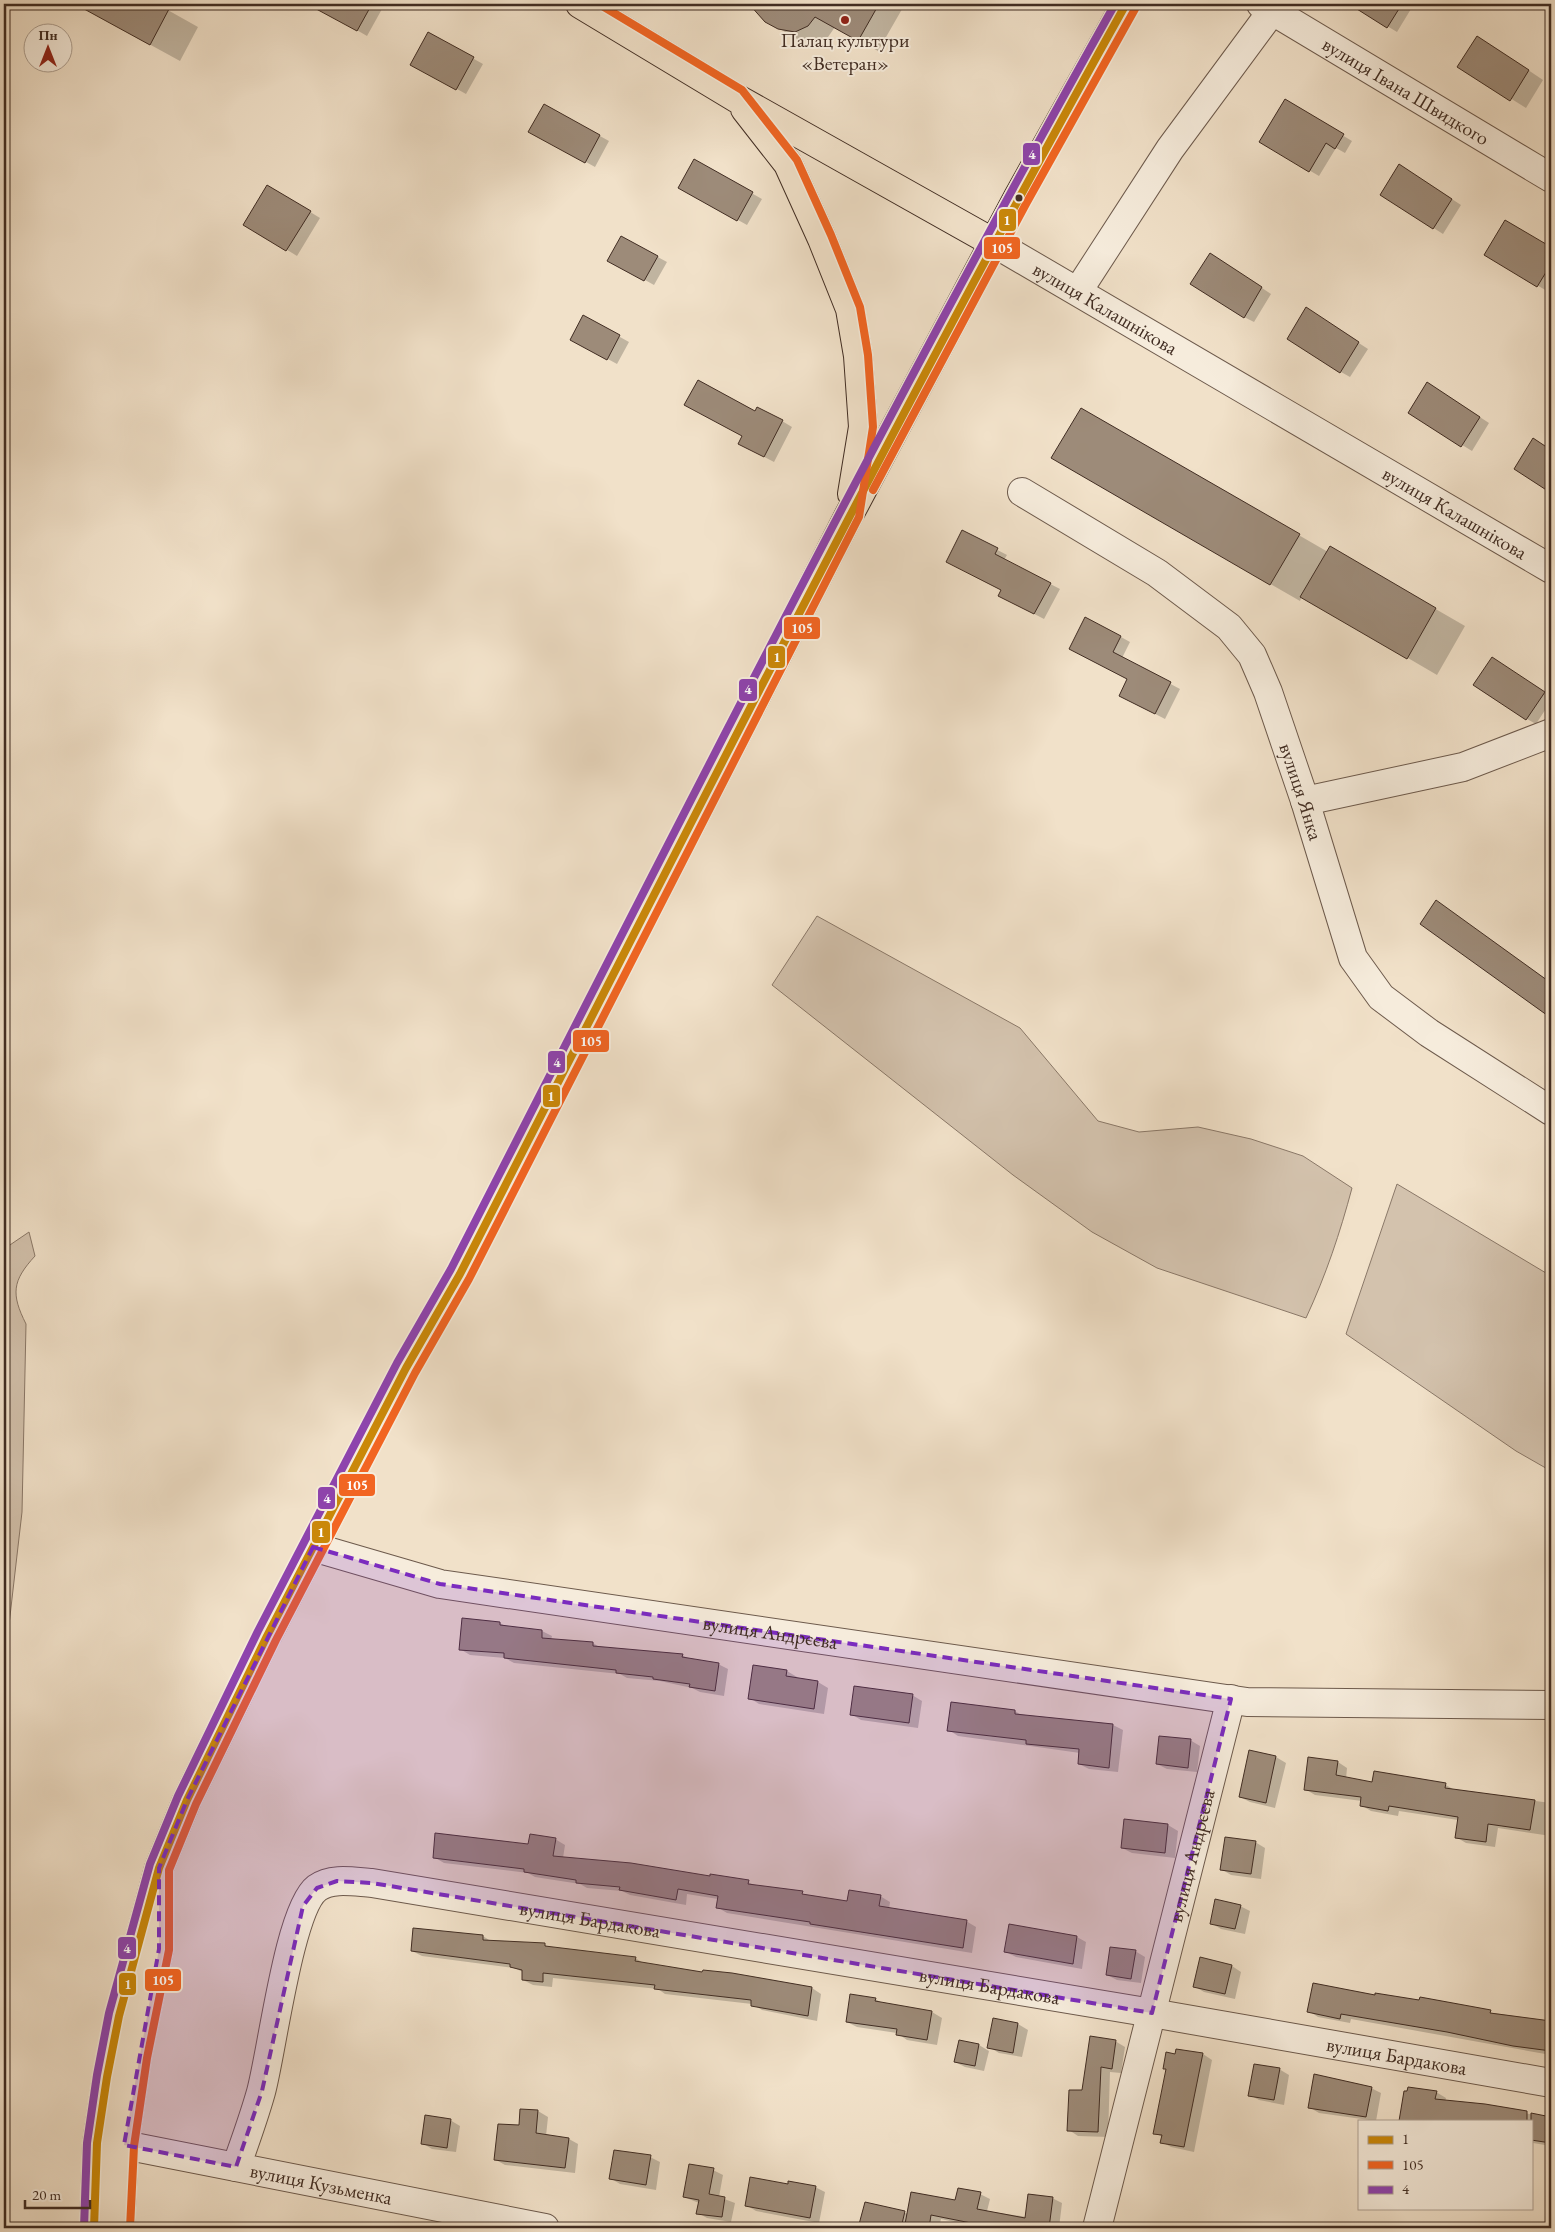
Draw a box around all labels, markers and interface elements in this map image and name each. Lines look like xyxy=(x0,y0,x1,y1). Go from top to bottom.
marker: Палац культури «Ветеран» xyxy=(839,14,851,26)
north arrow xyxy=(22,22,72,72)
text: Пн xyxy=(38,26,58,44)
place label: Палац культури «Ветеран» xyxy=(781,27,910,76)
street label: вулиця Івана Швидкого xyxy=(1318,31,1494,151)
line badge: 4 xyxy=(1022,142,1041,166)
text: 4 xyxy=(1028,145,1036,163)
unlabelled marker xyxy=(1014,193,1024,203)
line badge: 1 xyxy=(998,208,1017,232)
text: 1 xyxy=(1003,211,1011,229)
line badge: 105 xyxy=(983,236,1021,260)
text: 105 xyxy=(991,239,1013,257)
street label: вулиця Калашнікова xyxy=(1028,256,1182,361)
street label: вулиця Калашнікова xyxy=(1378,460,1532,565)
line badge: 105 xyxy=(783,616,821,640)
text: 105 xyxy=(791,619,813,637)
line badge: 1 xyxy=(767,645,786,669)
text: 1 xyxy=(773,648,781,666)
line badge: 4 xyxy=(738,678,758,702)
text: 4 xyxy=(744,680,752,698)
street label: вулиця Янка xyxy=(1273,739,1329,843)
line badge: 105 xyxy=(572,1029,610,1053)
text: 105 xyxy=(580,1032,602,1050)
line badge: 4 xyxy=(547,1050,566,1074)
text: 4 xyxy=(553,1053,561,1071)
line badge: 1 xyxy=(542,1084,561,1108)
text: 1 xyxy=(547,1087,555,1105)
line badge: 105 xyxy=(338,1473,376,1497)
text: 105 xyxy=(346,1476,368,1494)
line badge: 4 xyxy=(317,1486,336,1510)
text: 4 xyxy=(323,1489,331,1507)
line badge: 1 xyxy=(311,1520,331,1544)
text: 1 xyxy=(317,1523,325,1541)
street label: вулиця Андрєєва xyxy=(701,1610,839,1655)
street label: вулиця Андрєєва xyxy=(1162,1787,1221,1925)
street label: вулиця Бардакова xyxy=(518,1895,662,1944)
line badge: 4 xyxy=(117,1936,137,1960)
text: 4 xyxy=(123,1939,131,1957)
street label: вулиця Бардакова xyxy=(917,1961,1062,2010)
line badge: 105 xyxy=(144,1968,182,1992)
text: 105 xyxy=(152,1971,174,1989)
line badge: 1 xyxy=(118,1972,137,1996)
text: 1 xyxy=(124,1975,132,1993)
street label: вулиця Бардакова xyxy=(1324,2031,1469,2081)
legend xyxy=(1358,2120,1532,2210)
text: 1 xyxy=(1402,2129,1409,2148)
text: 105 xyxy=(1402,2155,1424,2174)
street label: вулиця Кузьменка xyxy=(248,2157,395,2211)
scale bar xyxy=(25,2177,90,2209)
text: 4 xyxy=(1402,2179,1410,2198)
text: 20 m xyxy=(32,2185,61,2204)

